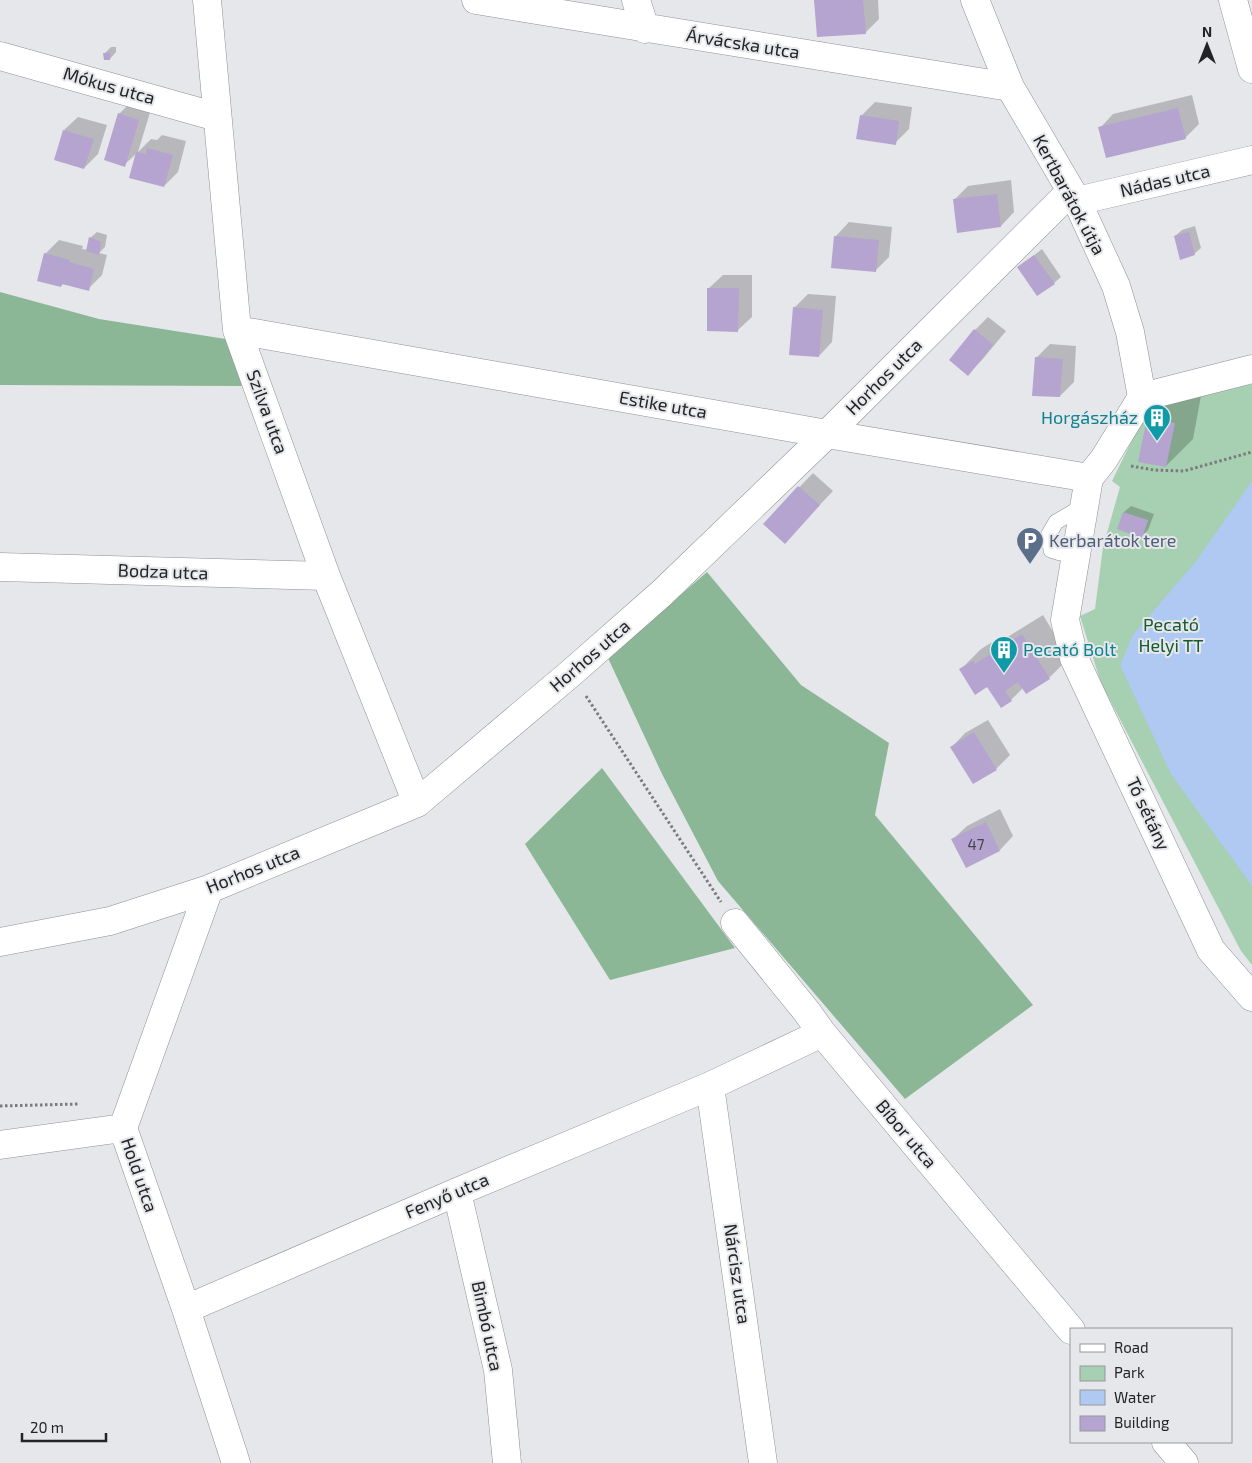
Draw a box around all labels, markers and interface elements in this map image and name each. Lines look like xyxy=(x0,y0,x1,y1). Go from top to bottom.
north arrow xyxy=(1182,20,1232,70)
street label: Árvácska utca xyxy=(685,23,801,63)
text: N xyxy=(1202,23,1212,40)
street label: Mókus utca xyxy=(61,61,158,109)
street label: Kertbarátok útja xyxy=(1029,131,1111,258)
street label: Nádas utca xyxy=(1118,159,1212,201)
street label: Horhos utca xyxy=(840,333,926,419)
street label: Szilva utca xyxy=(243,367,293,457)
street label: Estike utca xyxy=(617,385,709,423)
building icon: Horgászház xyxy=(1142,403,1172,442)
place label: Horgászház xyxy=(1041,406,1138,428)
parking icon: Kerbarátok tere xyxy=(1015,526,1045,565)
place label: Kerbarátok tere xyxy=(1049,529,1176,551)
street label: Bodza utca xyxy=(117,558,209,584)
park label: Pecató Helyi TT xyxy=(1138,613,1204,656)
street label: Horhos utca xyxy=(545,614,634,696)
building icon: Pecató Bolt xyxy=(989,635,1019,674)
place label: Pecató Bolt xyxy=(1023,638,1117,660)
street label: Tó sétány xyxy=(1122,773,1176,854)
house number: 47 xyxy=(968,835,985,853)
street label: Horhos utca xyxy=(203,840,303,898)
street label: Bíbor utca xyxy=(872,1095,942,1172)
street label: Hold utca xyxy=(117,1134,163,1215)
street label: Fenyő utca xyxy=(401,1168,492,1223)
street label: Nárcisz utca xyxy=(720,1222,756,1325)
street label: Bimbó utca xyxy=(468,1279,508,1373)
legend xyxy=(1070,1328,1232,1443)
text: Road xyxy=(1114,1338,1149,1356)
text: Park xyxy=(1114,1363,1145,1381)
text: Water xyxy=(1114,1388,1156,1406)
scale bar xyxy=(22,1410,106,1442)
text: Building xyxy=(1114,1413,1170,1431)
text: 20 m xyxy=(30,1418,64,1436)

